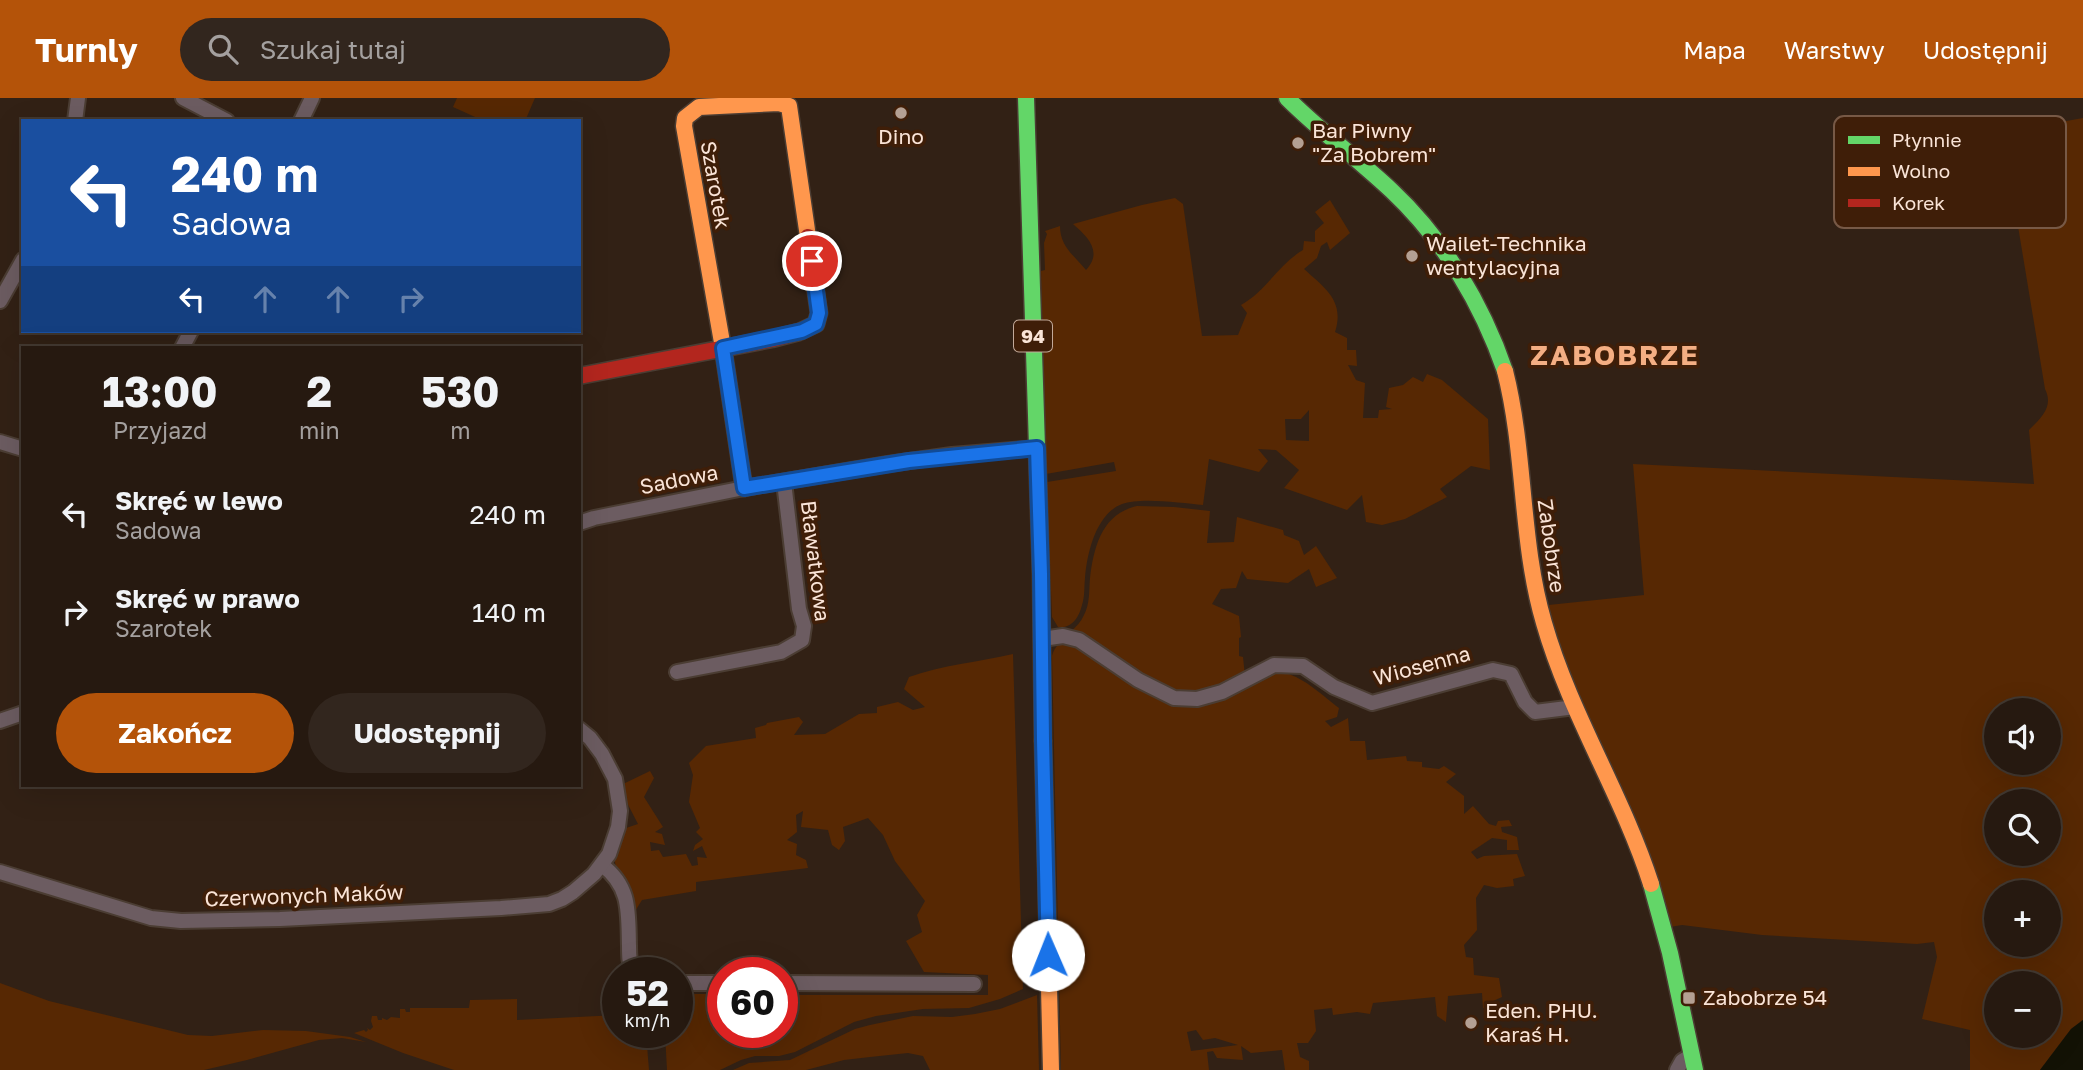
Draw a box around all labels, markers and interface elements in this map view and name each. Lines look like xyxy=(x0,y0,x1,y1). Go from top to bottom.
search box xyxy=(180,18,670,81)
text: Turnly xyxy=(35,30,138,69)
icon: search xyxy=(204,30,242,68)
text: Szukaj tutaj xyxy=(260,34,406,65)
text: Mapa xyxy=(1683,35,1746,64)
text: Warstwy xyxy=(1784,35,1885,64)
text: Udostępnij xyxy=(1923,35,2048,64)
marker: Dino xyxy=(893,105,909,121)
legend xyxy=(1834,116,2066,228)
place label: Bar Piwny "Za Bobrem" xyxy=(1312,117,1436,167)
place label: Dino xyxy=(878,123,924,149)
text: Płynnie xyxy=(1892,128,1961,151)
marker: Bar Piwny "Za Bobrem" xyxy=(1290,135,1306,151)
street label: Szarotek xyxy=(695,139,737,231)
text: 240 m xyxy=(171,144,319,203)
icon: left xyxy=(56,147,147,238)
text: Wolno xyxy=(1892,159,1950,182)
text: Korek xyxy=(1892,191,1945,214)
text: Sadowa xyxy=(171,204,291,242)
place label: Wailet-Technika wentylacyjna xyxy=(1426,230,1587,280)
pin xyxy=(782,231,842,291)
icon: arrive xyxy=(793,242,831,280)
marker: Wailet-Technika wentylacyjna xyxy=(1404,248,1420,264)
icon: left xyxy=(173,280,211,318)
icon: ahead xyxy=(246,280,284,318)
icon: ahead xyxy=(319,280,357,318)
icon: right xyxy=(392,280,430,318)
road number: 94 xyxy=(1014,320,1052,352)
district label: ZABOBRZE xyxy=(1530,338,1700,371)
text: 13:00 xyxy=(102,366,218,416)
text: 2 xyxy=(307,366,332,416)
text: 530 xyxy=(421,366,500,416)
text: Przyjazd xyxy=(113,416,207,444)
text: min xyxy=(299,416,340,444)
text: m xyxy=(450,416,471,444)
street label: Sadowa xyxy=(638,459,720,499)
text: Skręć w lewo xyxy=(115,485,283,516)
icon: left xyxy=(56,495,94,533)
street label: Zabobrze xyxy=(1533,497,1571,594)
text: 240 m xyxy=(469,499,546,530)
street label: Bławatkowa xyxy=(796,499,836,623)
text: Sadowa xyxy=(115,516,202,544)
text: Skręć w prawo xyxy=(115,583,300,614)
icon: right xyxy=(56,593,94,631)
text: 140 m xyxy=(472,597,546,628)
text: Szarotek xyxy=(115,614,212,642)
street label: Wiosenna xyxy=(1370,640,1473,690)
button: Zakończ xyxy=(56,693,294,773)
button: Udostępnij xyxy=(308,693,546,773)
map controls xyxy=(1984,698,2061,1048)
button: sound xyxy=(1984,698,2061,775)
button: search xyxy=(1984,789,2061,866)
street label: Czerwonych Maków xyxy=(204,879,404,911)
button: + xyxy=(1984,880,2061,957)
position arrow xyxy=(1011,918,1085,992)
speed limit sign: 60 xyxy=(707,957,798,1048)
button: − xyxy=(1984,971,2061,1048)
text: 52 xyxy=(626,972,669,1014)
place label: Zabobrze 54 xyxy=(1703,984,1827,1010)
marker: Zabobrze 54 xyxy=(1681,990,1697,1006)
place label: Eden. PHU. Karaś H. xyxy=(1485,997,1598,1047)
text: km/h xyxy=(625,1009,670,1031)
marker: Eden. PHU. Karaś H. xyxy=(1463,1015,1479,1031)

